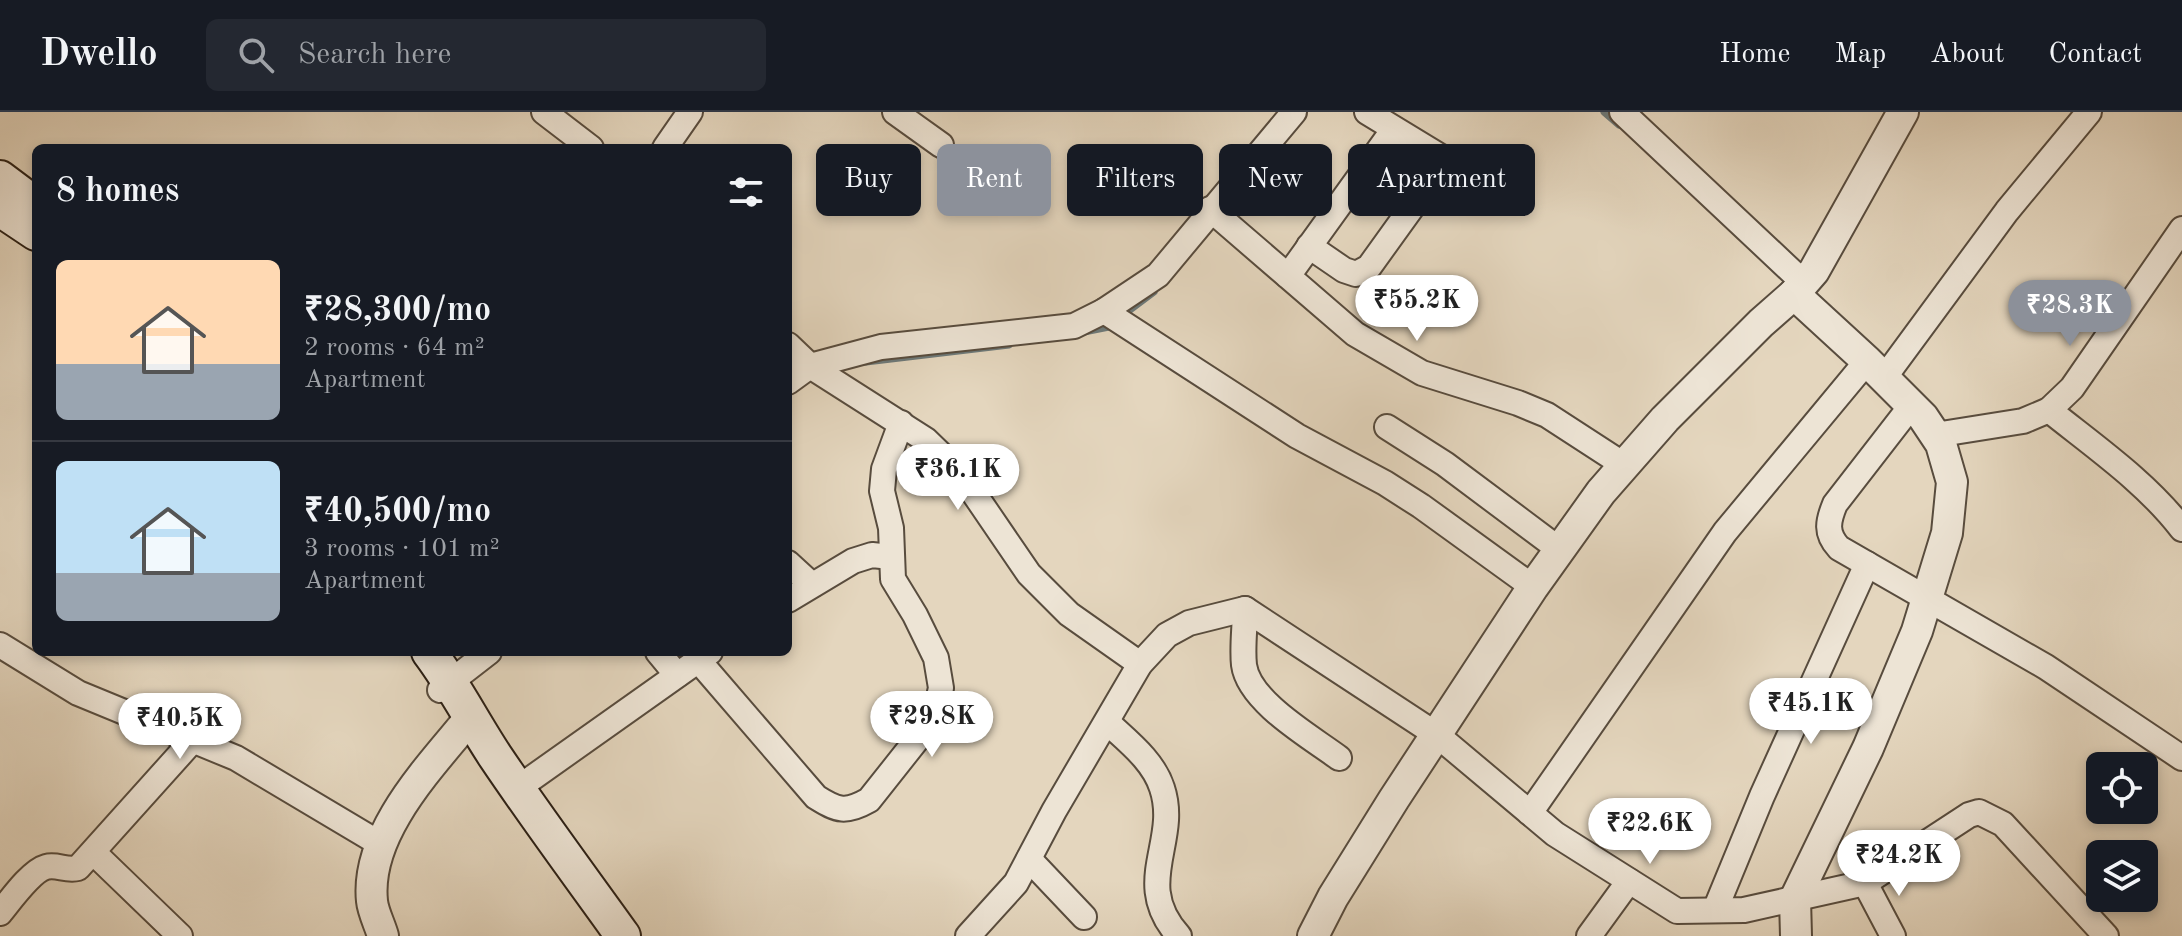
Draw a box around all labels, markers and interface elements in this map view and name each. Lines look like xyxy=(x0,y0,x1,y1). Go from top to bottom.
search box xyxy=(206,19,766,91)
icon: search xyxy=(234,33,278,77)
text: Dwello xyxy=(40,36,158,74)
text: Search here xyxy=(298,40,451,70)
text: Home xyxy=(1719,41,1790,69)
text: Map xyxy=(1834,41,1886,69)
text: About xyxy=(1930,41,2005,69)
text: Contact xyxy=(2049,41,2142,69)
chip: Buy xyxy=(816,144,921,216)
chip: Rent xyxy=(937,144,1051,216)
chip: Filters xyxy=(1067,144,1203,216)
chip: New xyxy=(1219,144,1332,216)
chip: Apartment xyxy=(1348,144,1535,216)
icon: filters xyxy=(724,170,768,214)
text: 8 homes xyxy=(56,175,179,209)
pin: ₹55.2K xyxy=(1352,275,1482,343)
pin: ₹28.3K xyxy=(2005,280,2135,348)
text: ₹55.2K xyxy=(1373,288,1461,314)
icon: home xyxy=(120,292,216,388)
text: ₹28.3K xyxy=(2026,293,2114,319)
text: ₹28,300/mo xyxy=(304,294,491,328)
text: 2 rooms · 64 m² xyxy=(304,335,485,361)
text: Apartment xyxy=(304,367,426,393)
pin: ₹36.1K xyxy=(893,444,1023,512)
text: ₹36.1K xyxy=(914,457,1002,483)
icon: home xyxy=(120,493,216,589)
text: ₹40,500/mo xyxy=(304,495,491,529)
text: 3 rooms · 101 m² xyxy=(304,536,500,562)
text: Apartment xyxy=(304,568,426,594)
pin: ₹45.1K xyxy=(1746,678,1876,746)
pin: ₹29.8K xyxy=(867,691,997,759)
text: ₹45.1K xyxy=(1767,691,1855,717)
pin: ₹40.5K xyxy=(115,693,245,761)
text: ₹29.8K xyxy=(888,704,976,730)
text: ₹40.5K xyxy=(136,706,224,732)
map controls xyxy=(2086,752,2158,912)
button: locate xyxy=(2086,752,2158,824)
pin: ₹22.6K xyxy=(1585,798,1715,866)
text: ₹22.6K xyxy=(1606,811,1694,837)
pin: ₹24.2K xyxy=(1834,830,1964,898)
button: layers xyxy=(2086,840,2158,912)
text: ₹24.2K xyxy=(1855,843,1943,869)

